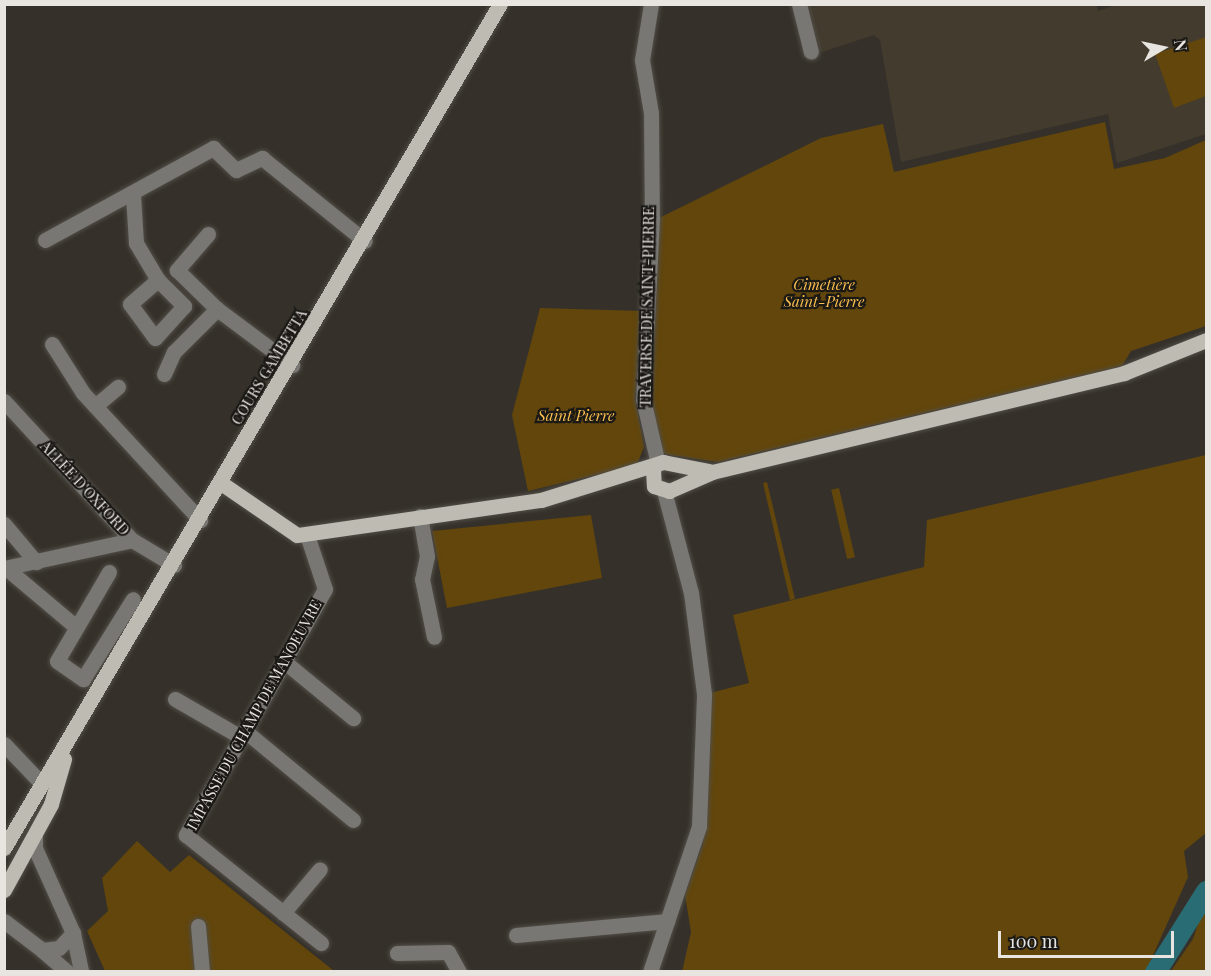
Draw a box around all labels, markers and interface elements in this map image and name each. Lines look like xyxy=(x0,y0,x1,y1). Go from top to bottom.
north arrow xyxy=(1133,18,1193,78)
text: N xyxy=(1170,38,1193,52)
street label: TRAVERSE DE SAINT-PIERRE xyxy=(636,206,658,408)
park label: Cimetière Saint-Pierre xyxy=(784,275,864,310)
street label: COURS GAMBETTA xyxy=(227,306,311,428)
park label: Saint Pierre xyxy=(538,407,614,425)
street label: ALLÉE D'OXFORD xyxy=(37,437,133,539)
street label: IMPASSE DU CHAMP DE MANOEUVRE xyxy=(183,597,325,833)
scale bar xyxy=(1001,919,1176,957)
text: 100 m xyxy=(1009,929,1058,953)

